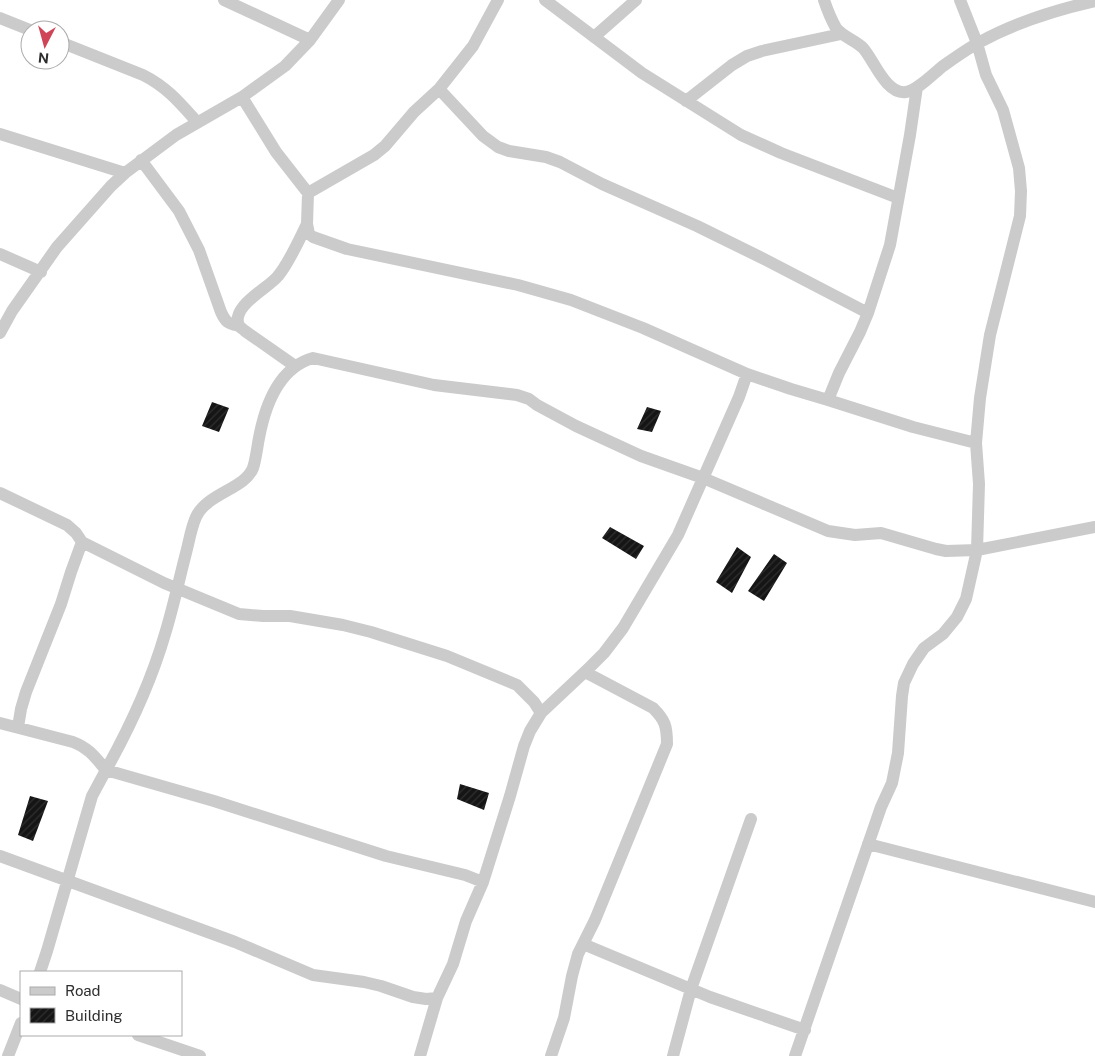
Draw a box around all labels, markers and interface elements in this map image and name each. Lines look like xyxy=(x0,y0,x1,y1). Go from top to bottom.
north arrow xyxy=(20,20,70,70)
text: N xyxy=(37,49,50,66)
legend xyxy=(20,971,182,1036)
text: Road xyxy=(65,982,101,999)
text: Building xyxy=(65,1007,123,1024)

